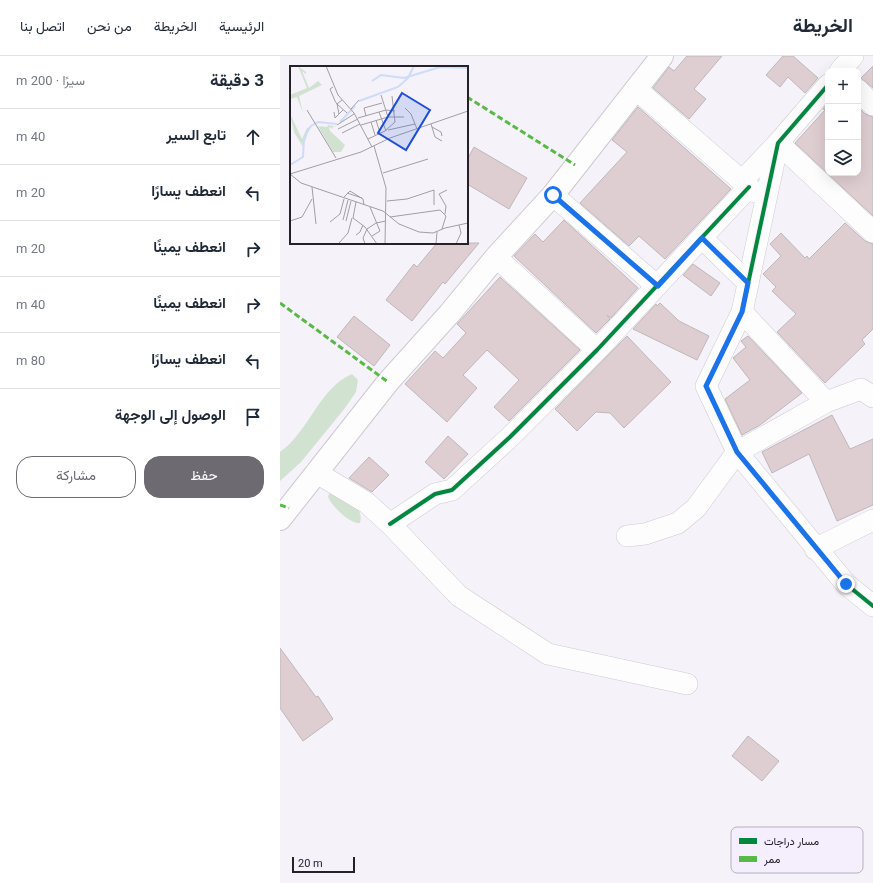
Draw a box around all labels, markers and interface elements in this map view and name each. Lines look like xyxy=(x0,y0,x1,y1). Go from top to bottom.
text: الخريطة xyxy=(793,14,853,37)
text: اتصل بنا xyxy=(20,18,65,34)
text: من نحن xyxy=(87,18,132,34)
text: الخريطة xyxy=(154,18,197,34)
text: الرئيسية xyxy=(219,18,264,34)
inset map xyxy=(290,66,468,244)
map controls xyxy=(825,68,861,176)
button: + xyxy=(825,68,861,104)
text: 3 دقيقة xyxy=(210,70,264,90)
text: سيرًا · 200 m xyxy=(16,73,85,88)
button: − xyxy=(825,104,861,140)
text: تابع السير xyxy=(166,126,226,144)
icon: ahead xyxy=(242,126,264,148)
text: 40 m xyxy=(16,129,45,144)
button: layers xyxy=(825,140,861,176)
text: انعطف يسارًا xyxy=(151,182,226,200)
icon: left xyxy=(242,182,264,204)
text: 20 m xyxy=(16,185,45,200)
route start xyxy=(544,186,562,204)
text: انعطف يمينًا xyxy=(153,238,226,256)
icon: right xyxy=(242,238,264,260)
text: 20 m xyxy=(16,241,45,256)
text: انعطف يمينًا xyxy=(153,294,226,312)
icon: right xyxy=(242,294,264,316)
text: 40 m xyxy=(16,297,45,312)
text: انعطف يسارًا xyxy=(151,350,226,368)
icon: left xyxy=(242,350,264,372)
text: 80 m xyxy=(16,353,45,368)
text: الوصول إلى الوجهة xyxy=(115,406,226,424)
icon: arrive xyxy=(242,406,264,428)
button: مشاركة xyxy=(16,456,136,498)
button: حفظ xyxy=(144,456,264,498)
route end xyxy=(837,575,855,593)
legend xyxy=(731,827,863,873)
text: مسار دراجات xyxy=(764,835,819,848)
text: ممر xyxy=(763,853,781,866)
scale bar xyxy=(292,855,355,874)
text: 20 m xyxy=(298,857,323,870)

